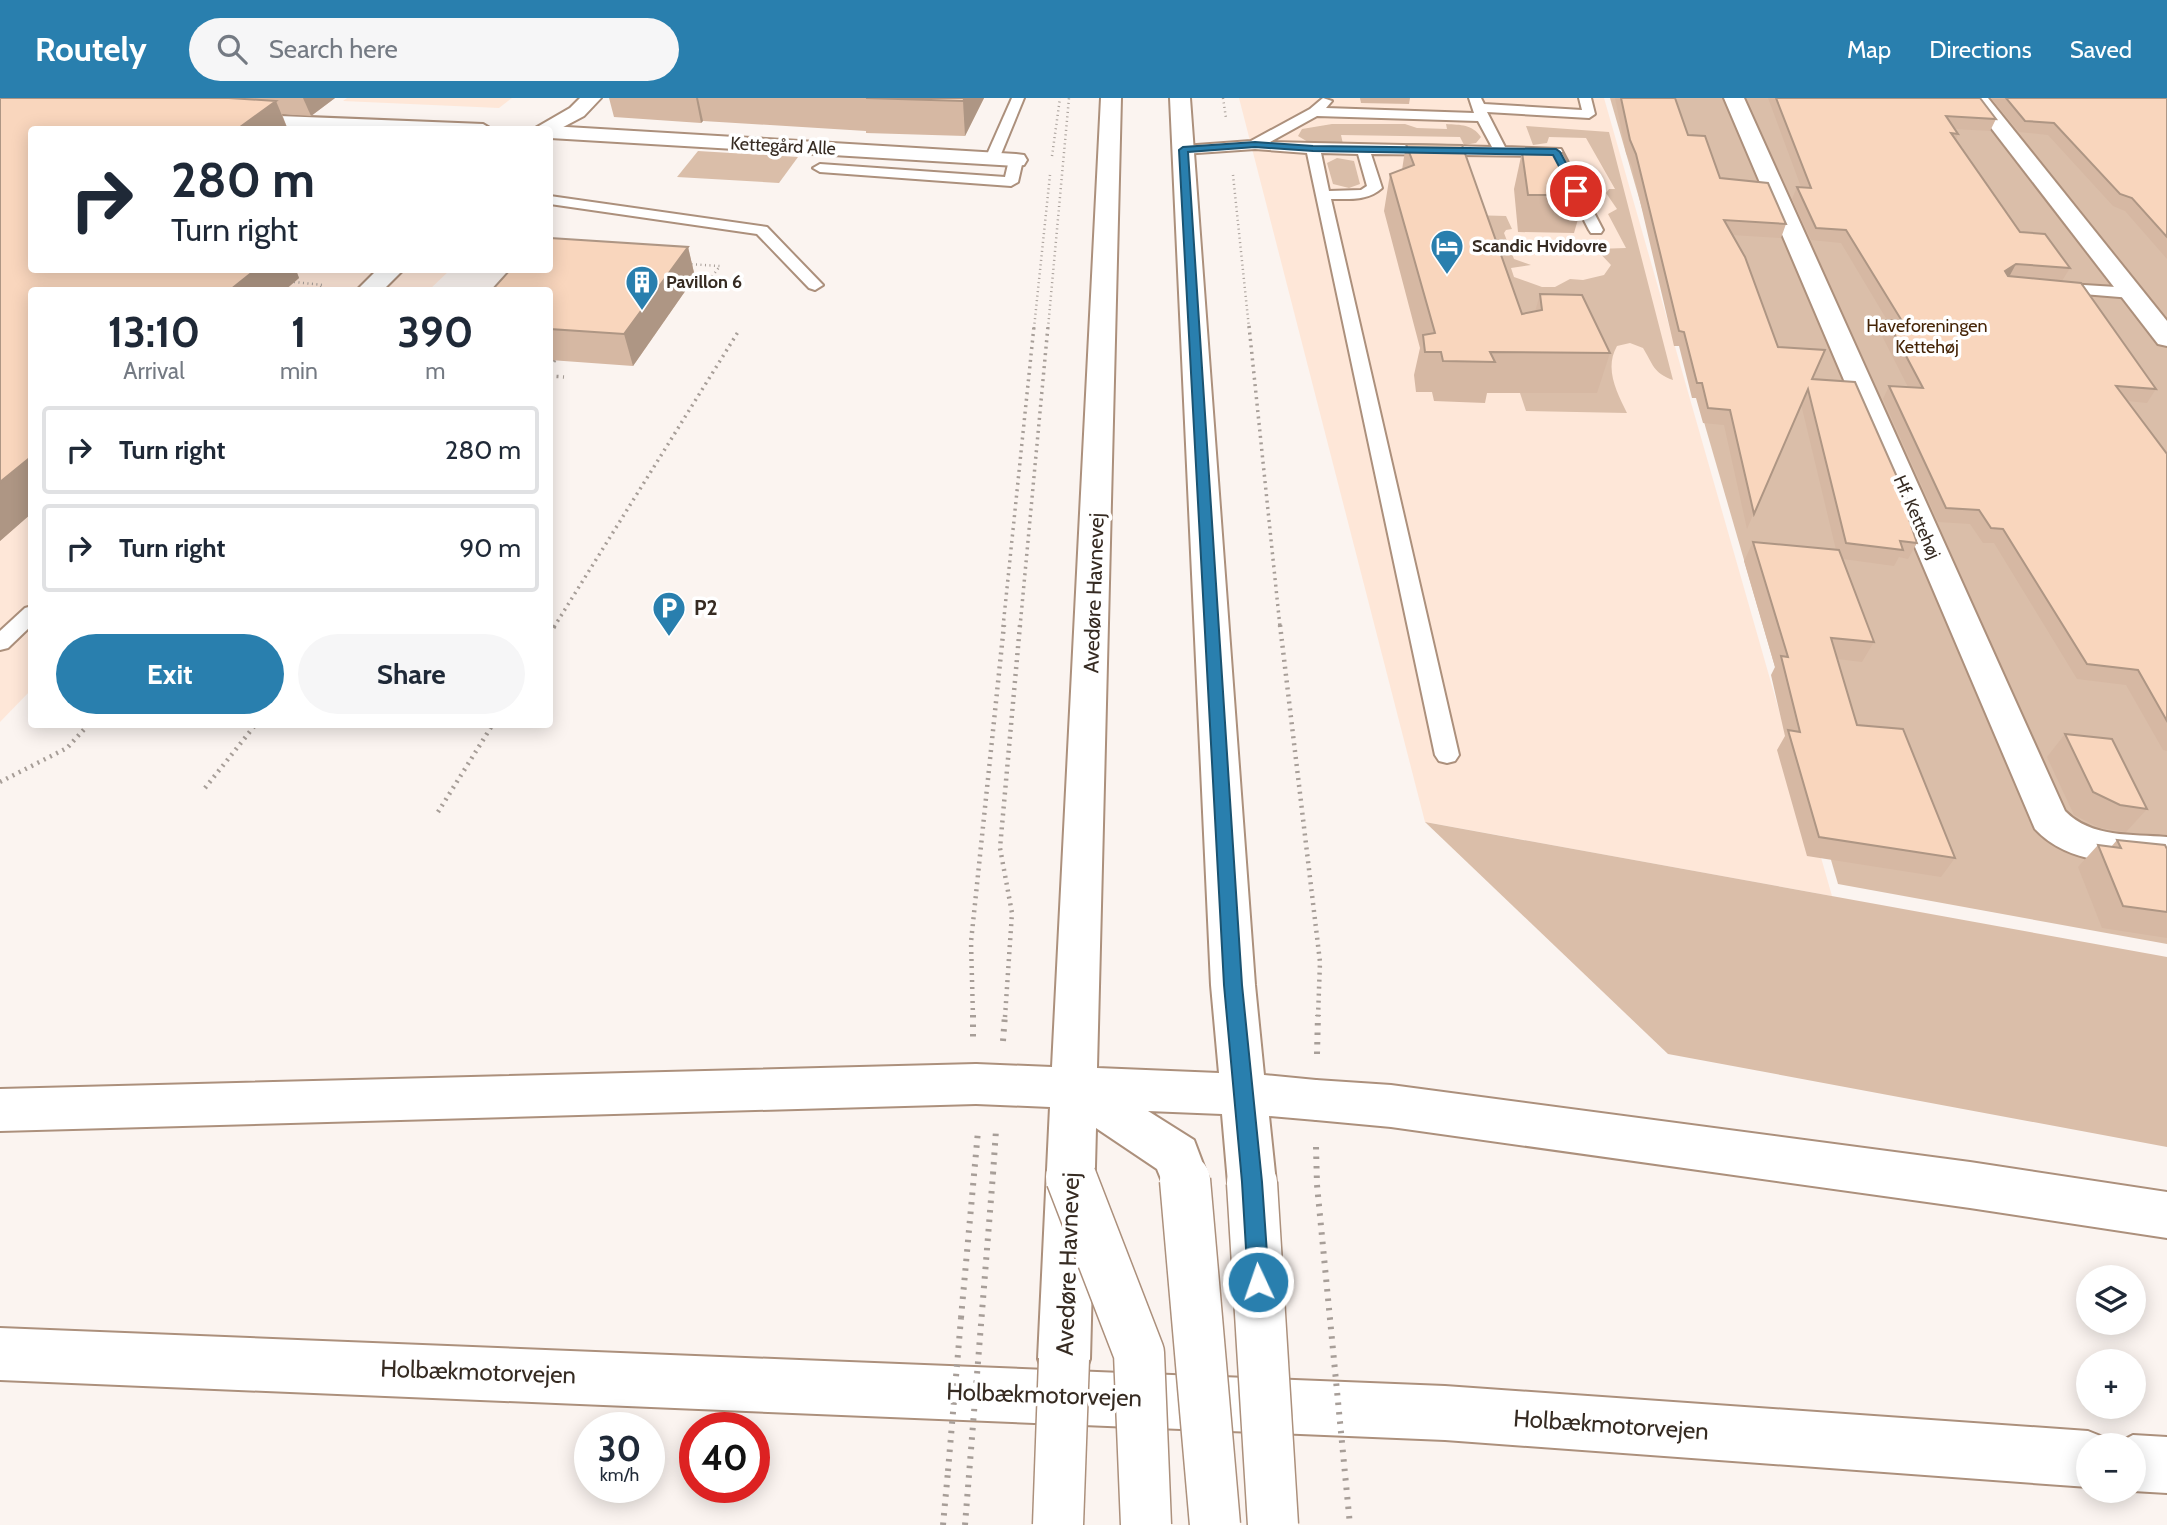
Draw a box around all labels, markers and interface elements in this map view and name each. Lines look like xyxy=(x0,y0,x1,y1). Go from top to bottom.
search box xyxy=(189,18,679,81)
text: Routely xyxy=(35,29,147,69)
icon: search xyxy=(213,30,251,68)
text: Search here xyxy=(269,33,398,65)
text: Map xyxy=(1847,35,1891,64)
text: Directions xyxy=(1929,35,2032,64)
text: Saved xyxy=(2070,35,2132,64)
street label: Kettegård Alle xyxy=(730,132,836,160)
text: 280 m xyxy=(171,150,315,209)
icon: right xyxy=(56,154,147,245)
pin xyxy=(1546,161,1606,221)
icon: arrive xyxy=(1557,172,1595,210)
text: Turn right xyxy=(171,210,298,249)
hotel icon: Scandic Hvidovre xyxy=(1428,227,1466,276)
place label: Scandic Hvidovre xyxy=(1472,235,1607,257)
building icon: Pavillon 6 xyxy=(623,263,661,312)
place label: Pavillon 6 xyxy=(666,271,742,293)
text: 13:10 xyxy=(108,306,200,358)
text: 1 xyxy=(291,306,307,358)
text: 390 xyxy=(397,306,473,358)
park label: Haveforeningen Kettehøj xyxy=(1866,315,1988,358)
text: Arrival xyxy=(123,357,185,385)
text: min xyxy=(280,357,318,385)
text: m xyxy=(425,357,445,385)
icon: right xyxy=(60,431,98,469)
text: Turn right xyxy=(119,434,225,466)
text: 280 m xyxy=(445,434,521,466)
street label: Hf. Kettehøj xyxy=(1889,472,1945,562)
street label: Avedøre Havnevej xyxy=(1078,512,1110,674)
icon: right xyxy=(60,529,98,567)
text: Turn right xyxy=(119,532,225,564)
text: 90 m xyxy=(459,532,521,564)
parking icon: P2 xyxy=(650,589,688,638)
place label: P2 xyxy=(694,595,718,620)
button: Exit xyxy=(56,634,284,714)
button: Share xyxy=(298,634,525,714)
street label: Avedøre Havnevej xyxy=(1050,1172,1085,1356)
position arrow xyxy=(1221,1245,1295,1319)
map controls xyxy=(2076,1265,2146,1503)
button: layers xyxy=(2076,1265,2146,1335)
button: + xyxy=(2076,1349,2146,1419)
street label: Holbækmotorvejen xyxy=(380,1354,576,1389)
street label: Holbækmotorvejen xyxy=(946,1377,1142,1412)
street label: Holbækmotorvejen xyxy=(1512,1403,1710,1446)
speed limit sign: 40 xyxy=(679,1412,770,1503)
text: 30 xyxy=(598,1427,641,1470)
button: − xyxy=(2076,1433,2146,1503)
text: km/h xyxy=(600,1464,639,1486)

